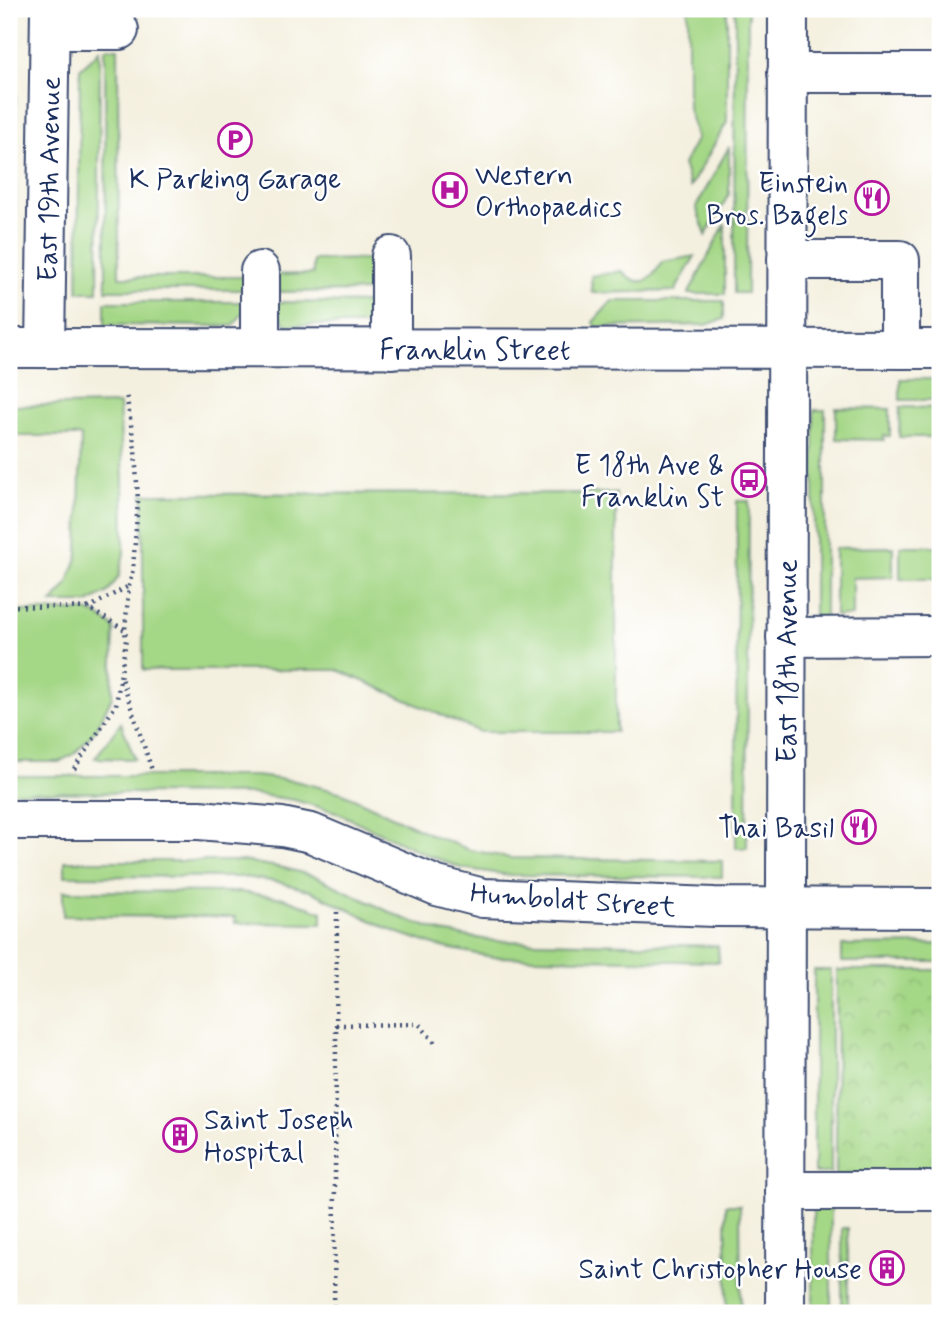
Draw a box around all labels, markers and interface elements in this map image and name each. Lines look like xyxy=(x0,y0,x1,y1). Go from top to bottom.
street label: East 19th Avenue xyxy=(30,76,71,282)
parking icon: K Parking Garage xyxy=(216,121,254,159)
place label: Western Orthopaedics xyxy=(475,158,622,227)
place label: K Parking Garage xyxy=(129,162,341,201)
place label: Einstein Bros. Bagels xyxy=(706,166,848,238)
hospital icon: Western Orthopaedics xyxy=(431,171,469,209)
restaurant icon: Einstein Bros. Bagels xyxy=(853,179,891,217)
street label: Franklin Street xyxy=(380,333,570,370)
place label: E 18th Ave & Franklin St xyxy=(575,448,724,517)
bus stop icon: E 18th Ave & Franklin St xyxy=(730,461,768,499)
street label: East 18th Avenue xyxy=(770,559,807,763)
restaurant icon: Thai Basil xyxy=(840,808,878,846)
place label: Thai Basil xyxy=(718,811,834,848)
street label: Humboldt Street xyxy=(469,876,678,927)
place label: Saint Joseph Hospital xyxy=(204,1103,354,1172)
building icon: Saint Joseph Hospital xyxy=(161,1116,199,1154)
building icon: Saint Christopher House xyxy=(868,1249,906,1287)
place label: Saint Christopher House xyxy=(578,1252,862,1289)

